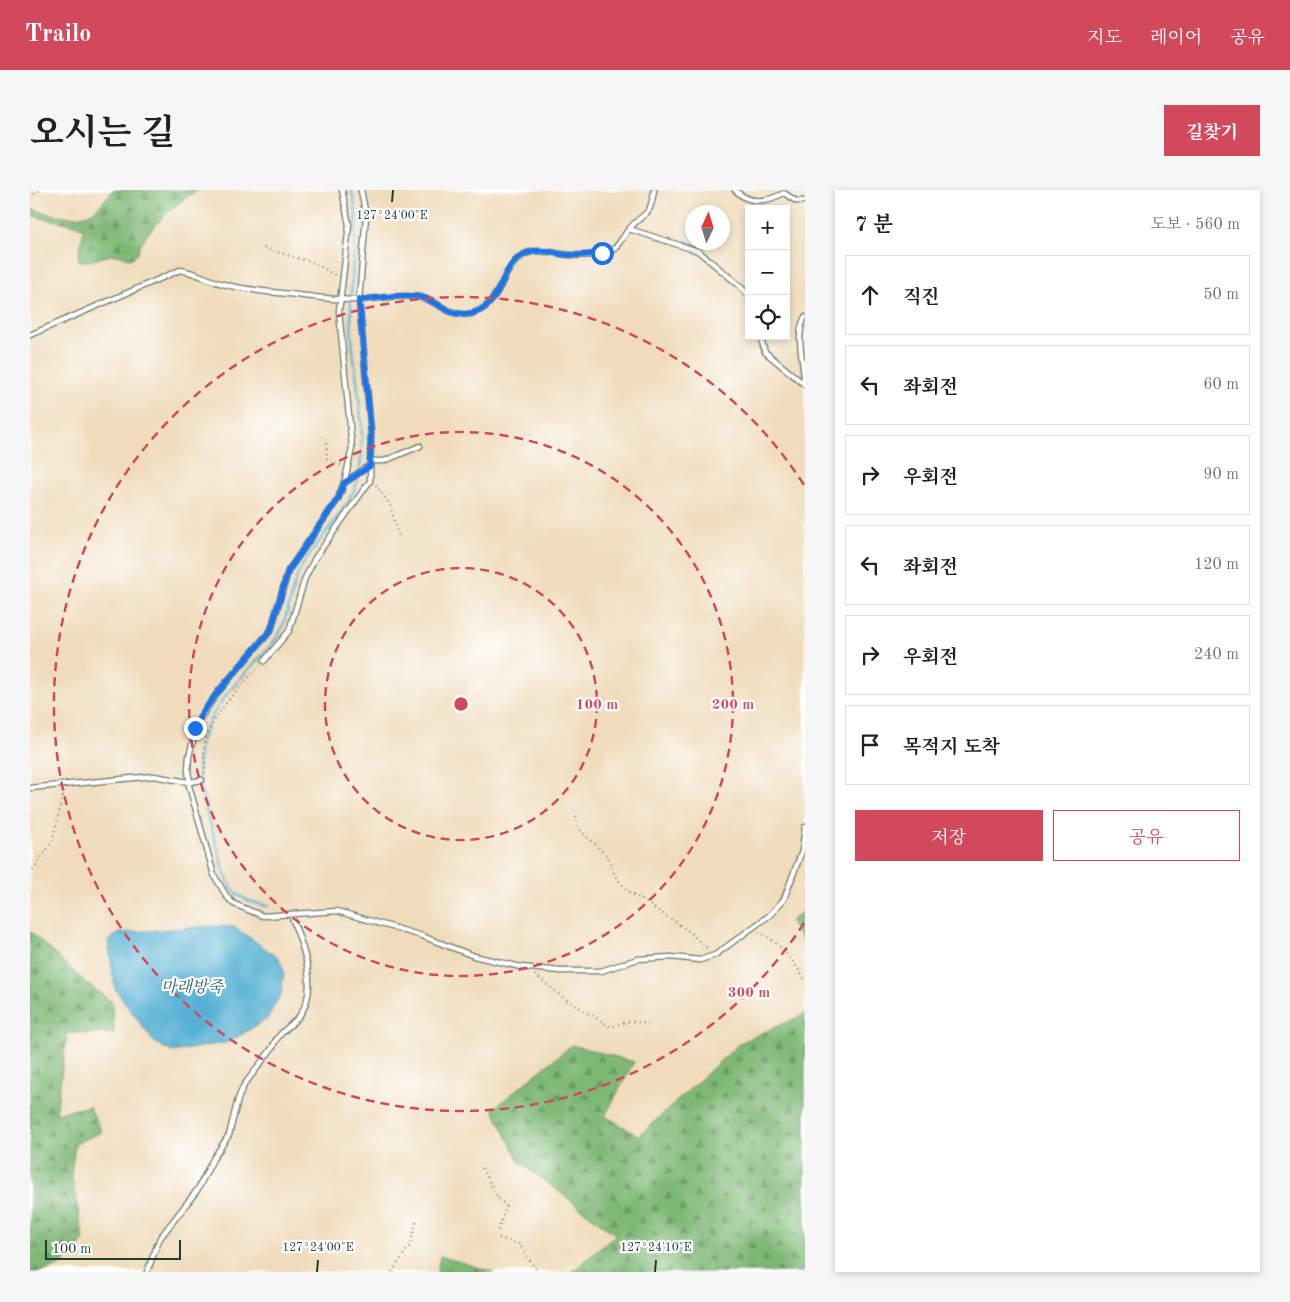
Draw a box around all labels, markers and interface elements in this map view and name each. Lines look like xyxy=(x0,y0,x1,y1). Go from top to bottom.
text: Trailo xyxy=(25,23,91,47)
text: 지도 xyxy=(1087,29,1122,47)
text: 레이어 xyxy=(1150,29,1202,47)
text: 공유 xyxy=(1230,29,1265,47)
button: 길찾기 xyxy=(1164,105,1260,156)
text: 오시는 길 xyxy=(30,117,175,152)
north arrow xyxy=(685,205,730,250)
map controls xyxy=(745,205,790,340)
button: + xyxy=(745,205,790,250)
text: 127°24'00"E xyxy=(356,210,428,222)
text: 7 분 xyxy=(855,215,893,236)
text: 도보 · 560 m xyxy=(1151,217,1240,233)
route start xyxy=(591,242,614,265)
button: − xyxy=(745,250,790,295)
icon: ahead xyxy=(856,281,884,309)
text: 50 m xyxy=(1203,287,1239,303)
text: 직진 xyxy=(903,289,940,308)
button: locate xyxy=(745,295,790,340)
icon: left xyxy=(856,371,884,399)
text: 60 m xyxy=(1203,377,1239,393)
text: 좌회전 xyxy=(903,379,958,398)
icon: right xyxy=(856,461,884,489)
text: 90 m xyxy=(1203,467,1239,483)
text: 우회전 xyxy=(903,469,958,488)
icon: left xyxy=(856,551,884,579)
text: 120 m xyxy=(1194,557,1239,573)
text: 좌회전 xyxy=(903,559,958,578)
icon: right xyxy=(856,641,884,669)
text: 240 m xyxy=(1194,647,1239,663)
text: 우회전 xyxy=(903,649,958,668)
centre of rings xyxy=(452,695,470,713)
text: 100 m xyxy=(576,698,618,713)
text: 200 m xyxy=(712,698,754,713)
route end xyxy=(184,717,207,740)
icon: arrive xyxy=(856,731,884,759)
text: 목적지 도착 xyxy=(903,739,1000,758)
button: 저장 xyxy=(855,810,1043,861)
button: 공유 xyxy=(1053,810,1240,861)
water label: 마래방죽 xyxy=(161,978,224,996)
text: 300 m xyxy=(728,986,770,1001)
scale bar xyxy=(45,1237,181,1260)
text: 100 m xyxy=(52,1242,91,1256)
text: 127°24'00"E xyxy=(282,1242,354,1254)
text: 127°24'10"E xyxy=(620,1242,692,1254)

